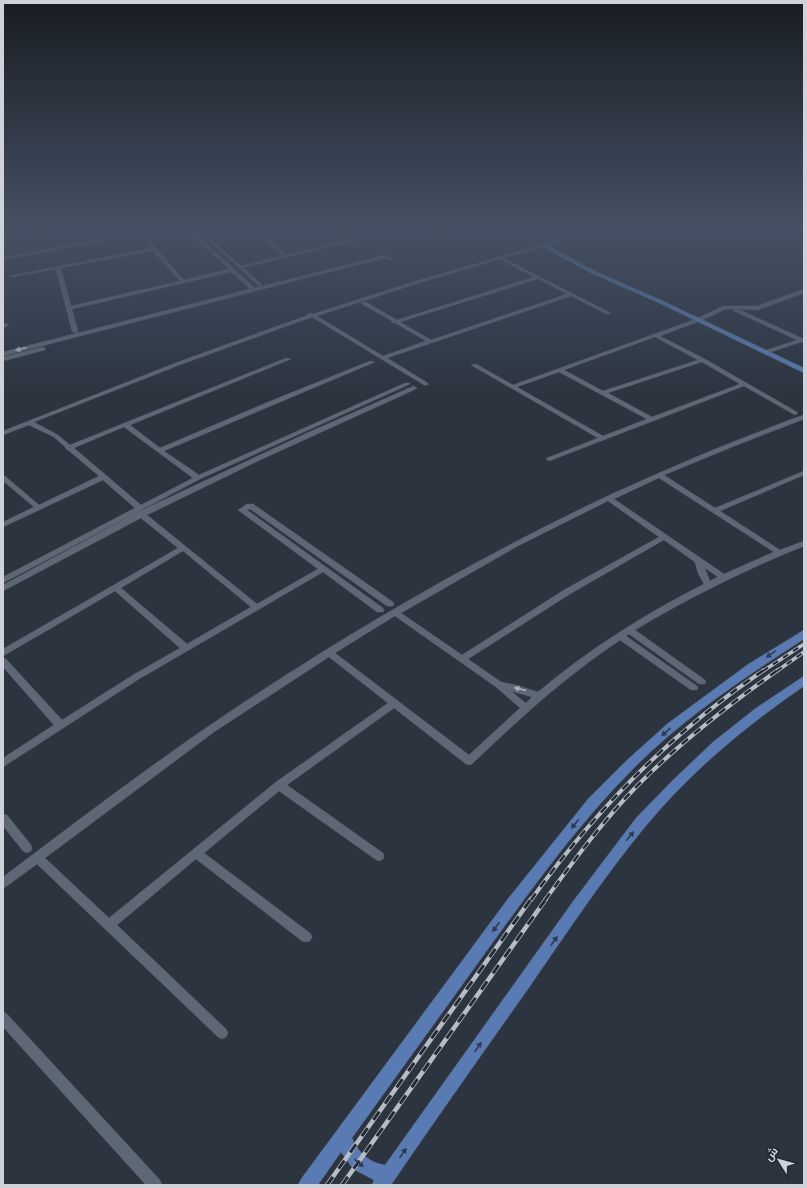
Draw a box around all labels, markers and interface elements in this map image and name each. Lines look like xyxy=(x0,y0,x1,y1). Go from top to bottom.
one-way arrow xyxy=(15,346,27,352)
one-way arrow xyxy=(765,651,776,658)
one-way arrow xyxy=(514,686,526,692)
one-way arrow xyxy=(662,727,671,736)
one-way arrow xyxy=(571,819,580,830)
one-way arrow xyxy=(626,830,634,841)
one-way arrow xyxy=(492,922,500,932)
one-way arrow xyxy=(550,936,558,946)
one-way arrow xyxy=(474,1042,482,1052)
north arrow xyxy=(759,1140,799,1180)
text: ش xyxy=(761,1144,781,1164)
one-way arrow xyxy=(399,1148,407,1158)
one-way arrow xyxy=(354,1159,364,1168)

